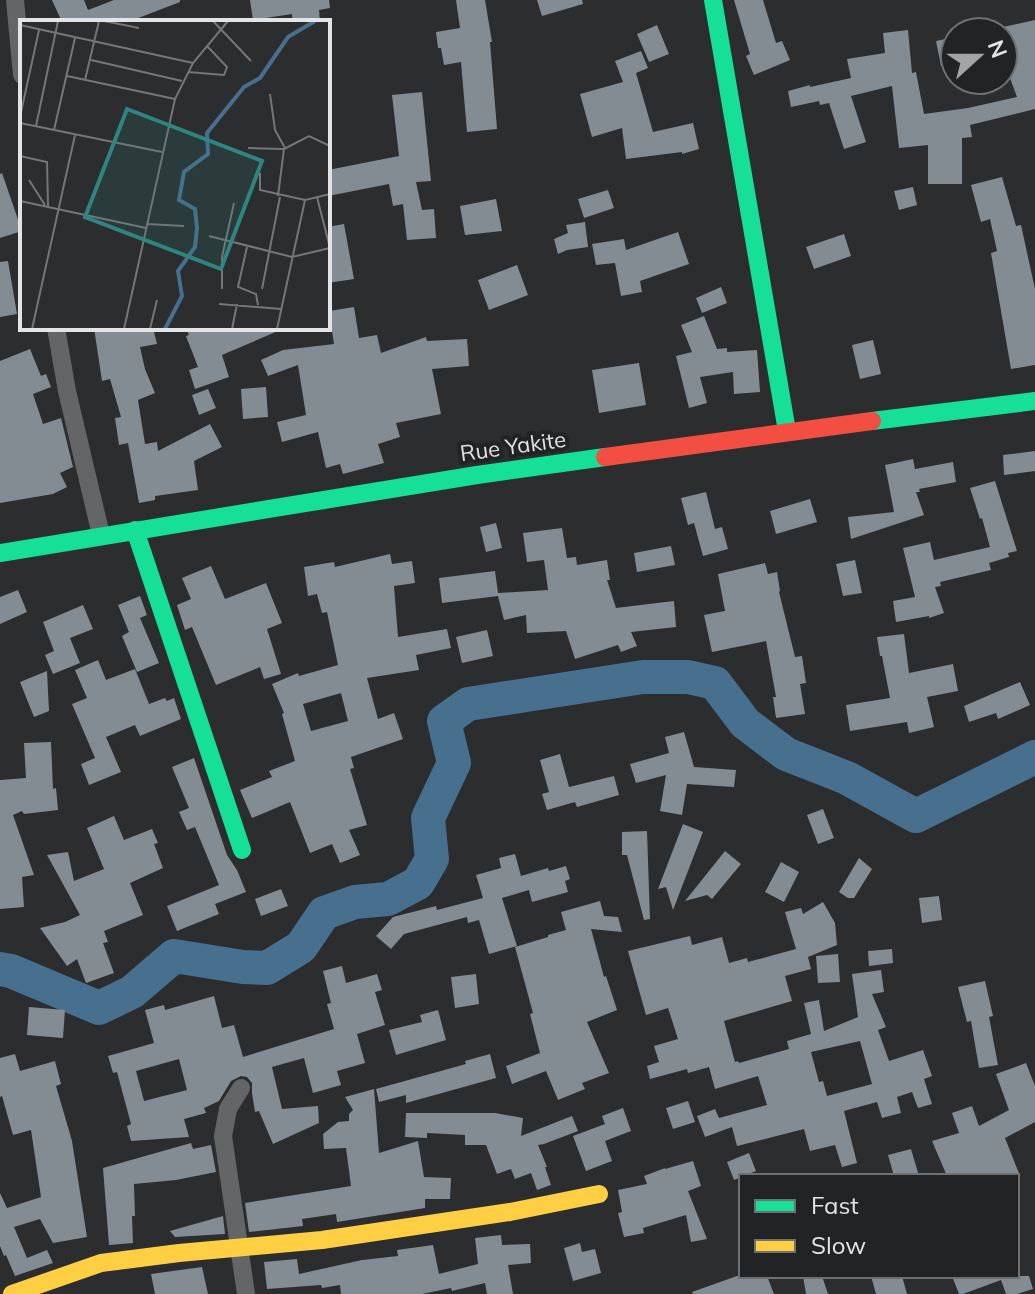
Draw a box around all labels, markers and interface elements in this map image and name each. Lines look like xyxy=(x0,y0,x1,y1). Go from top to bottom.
north arrow xyxy=(939,16,1019,96)
inset map xyxy=(20,20,330,330)
text: N xyxy=(982,36,1014,62)
street label: Rue Yakite xyxy=(458,425,568,467)
legend xyxy=(739,1174,1019,1278)
text: Fast xyxy=(811,1190,859,1220)
text: Slow xyxy=(811,1230,866,1260)

